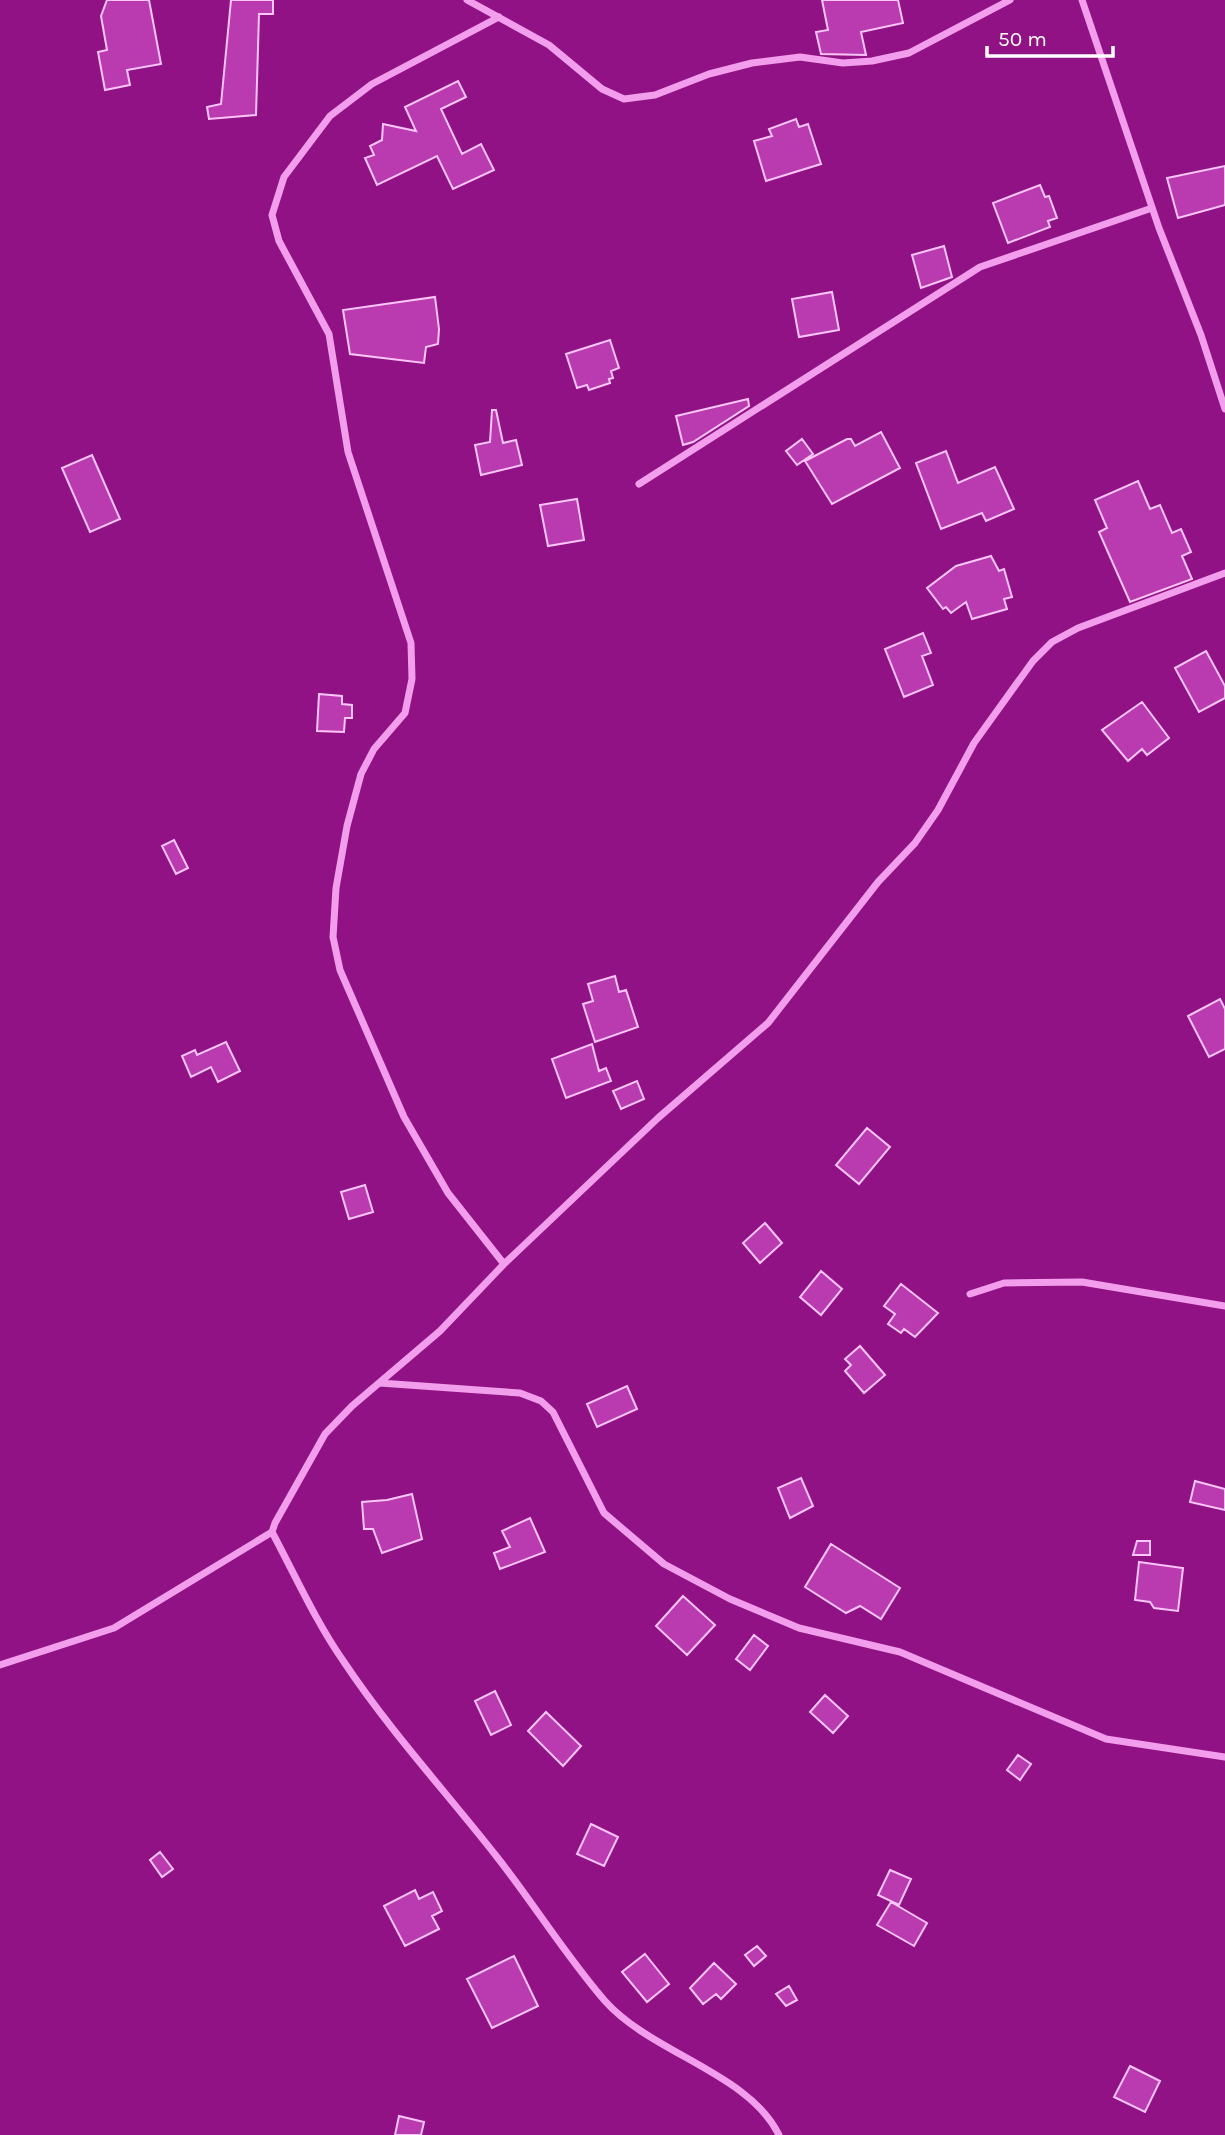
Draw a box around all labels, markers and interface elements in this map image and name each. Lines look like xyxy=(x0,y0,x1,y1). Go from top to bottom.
scale bar xyxy=(987,14,1113,58)
text: 50 m xyxy=(998,27,1047,51)

